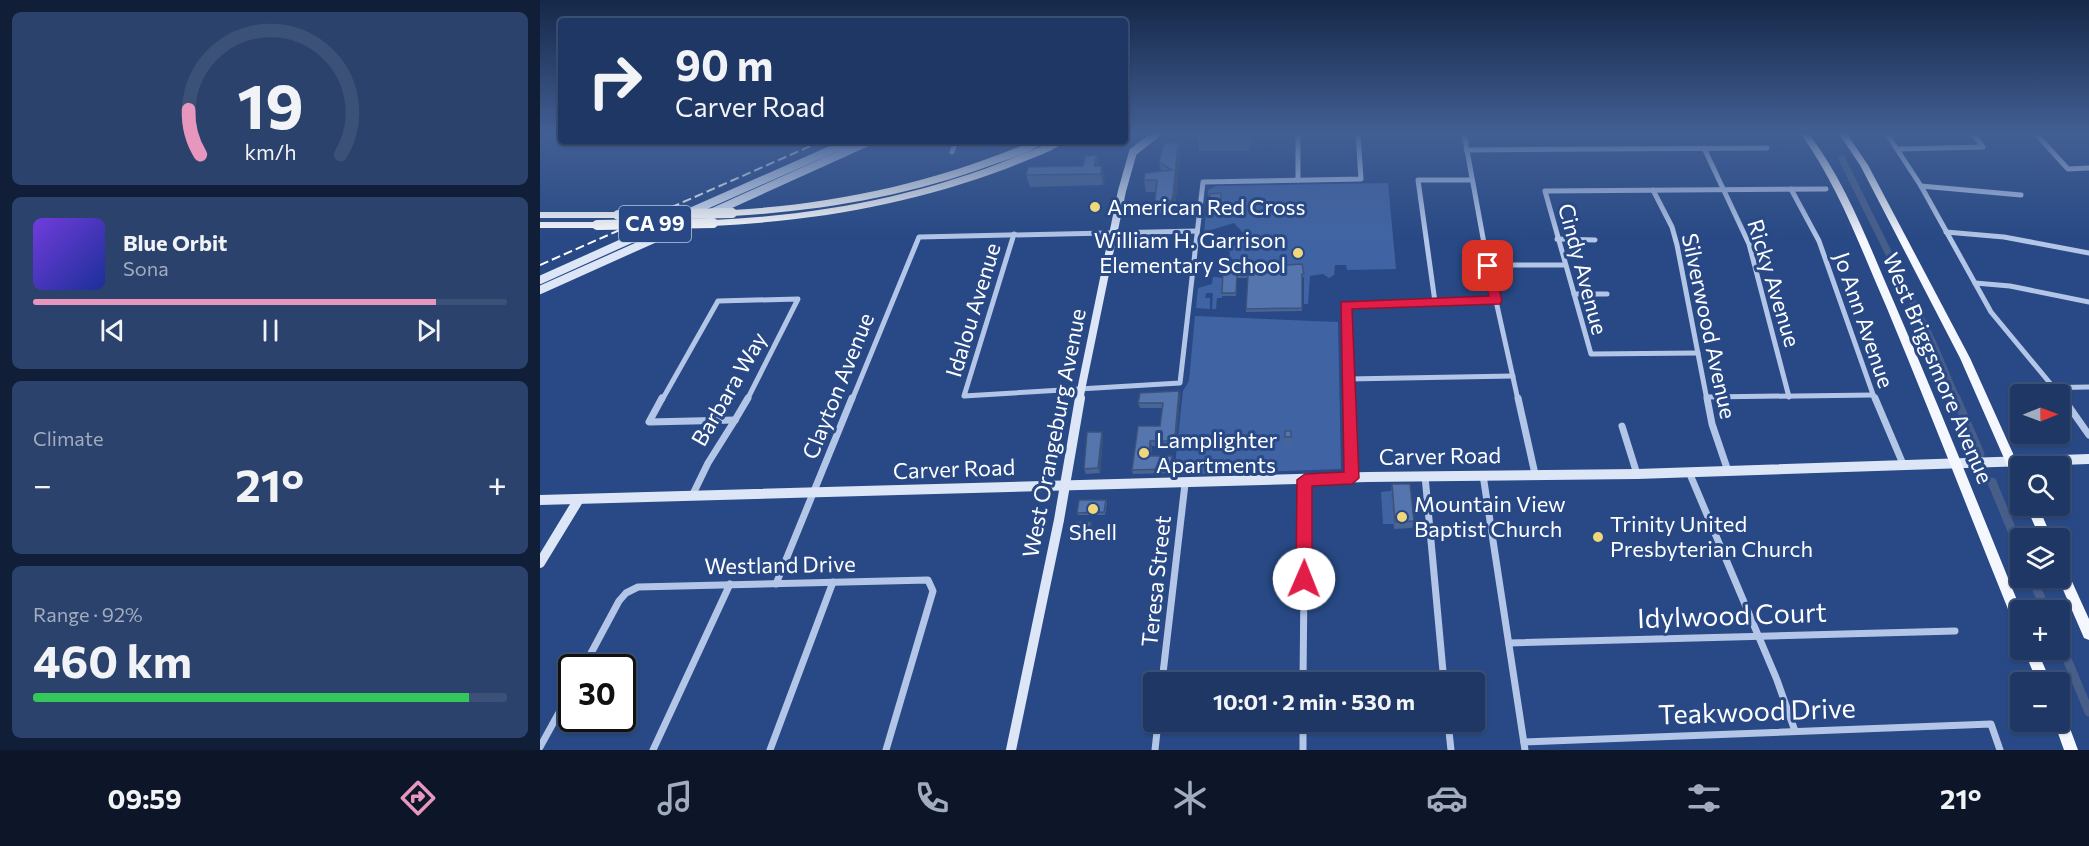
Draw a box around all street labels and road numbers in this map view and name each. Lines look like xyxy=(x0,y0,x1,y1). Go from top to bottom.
street label: Cindy Avenue xyxy=(1553,200,1614,338)
road number: CA 99 xyxy=(619,206,691,242)
street label: Ricky Avenue xyxy=(1742,216,1807,350)
street label: Silverwood Avenue xyxy=(1677,231,1742,421)
street label: Idalou Avenue xyxy=(939,239,1006,380)
street label: Jo Ann Avenue xyxy=(1829,248,1900,391)
street label: West Briggsmore Avenue xyxy=(1878,248,1999,487)
street label: West Orangeburg Avenue xyxy=(1016,306,1091,560)
street label: Clayton Avenue xyxy=(796,309,879,463)
street label: Barbara Way xyxy=(685,327,772,451)
street label: Carver Road xyxy=(1379,441,1501,470)
street label: Carver Road xyxy=(892,453,1016,484)
street label: Teresa Street xyxy=(1135,514,1176,648)
street label: Westland Drive xyxy=(704,550,856,579)
street label: Idylwood Court xyxy=(1637,595,1827,634)
street label: Teakwood Drive xyxy=(1658,691,1856,730)

